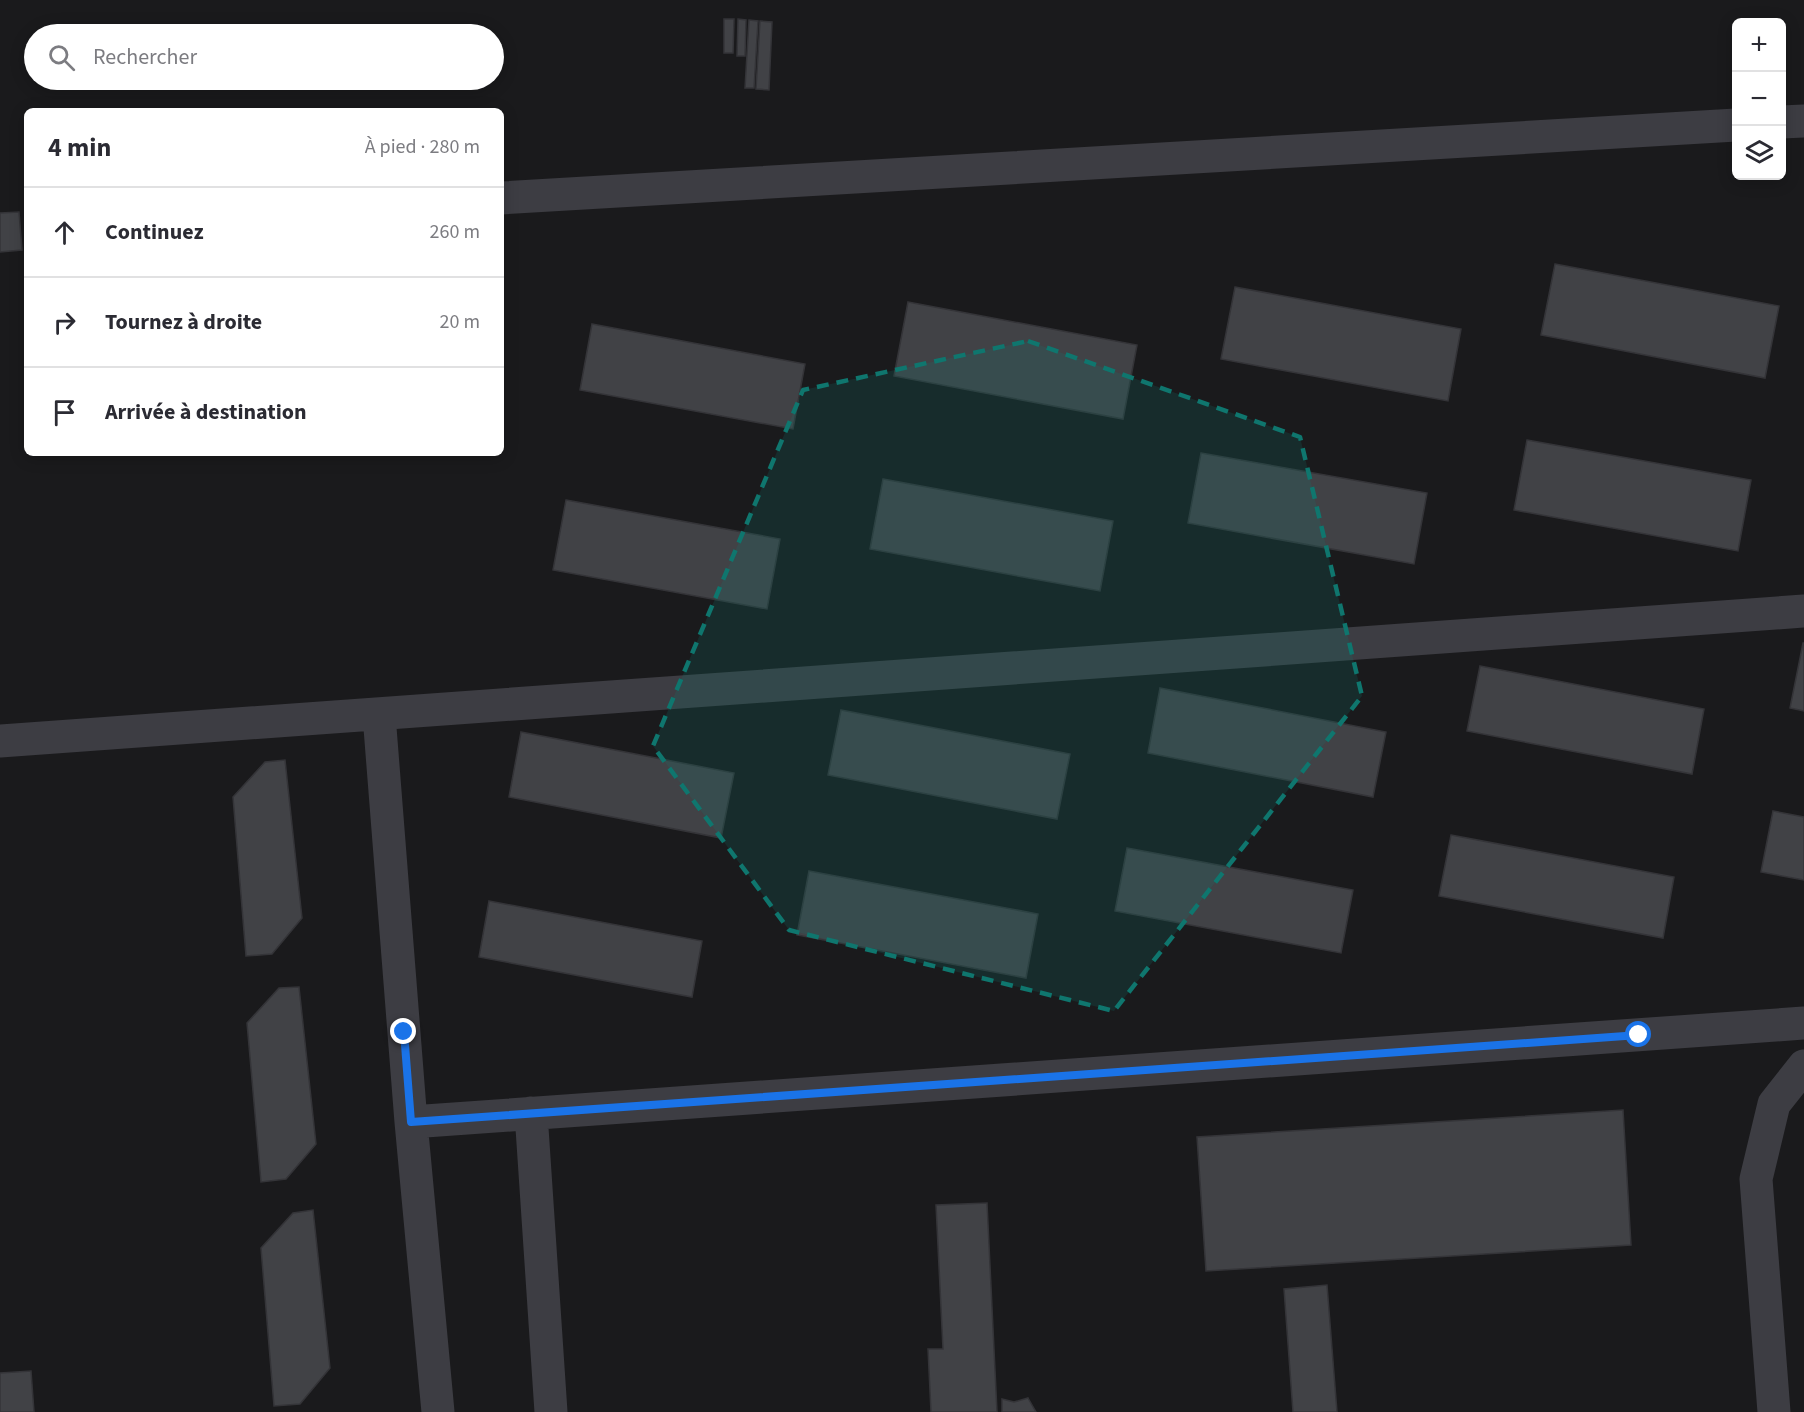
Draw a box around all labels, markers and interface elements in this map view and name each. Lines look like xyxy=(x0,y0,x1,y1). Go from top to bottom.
map controls xyxy=(1732,18,1786,180)
button: + xyxy=(1732,18,1786,72)
search box xyxy=(24,24,504,90)
icon: search xyxy=(45,41,78,74)
text: Rechercher xyxy=(93,41,197,73)
button: − xyxy=(1732,72,1786,126)
button: layers xyxy=(1732,126,1786,180)
text: 4 min xyxy=(48,129,111,166)
text: À pied · 280 m xyxy=(365,133,480,161)
icon: ahead xyxy=(48,216,81,249)
text: Continuez xyxy=(105,216,204,248)
text: 260 m xyxy=(430,218,480,246)
icon: right xyxy=(48,306,81,339)
text: Tournez à droite xyxy=(105,306,262,338)
text: 20 m xyxy=(440,308,480,336)
icon: arrive xyxy=(48,396,81,429)
text: Arrivée à destination xyxy=(105,396,307,428)
route end xyxy=(390,1018,416,1044)
route start xyxy=(1625,1021,1651,1047)

